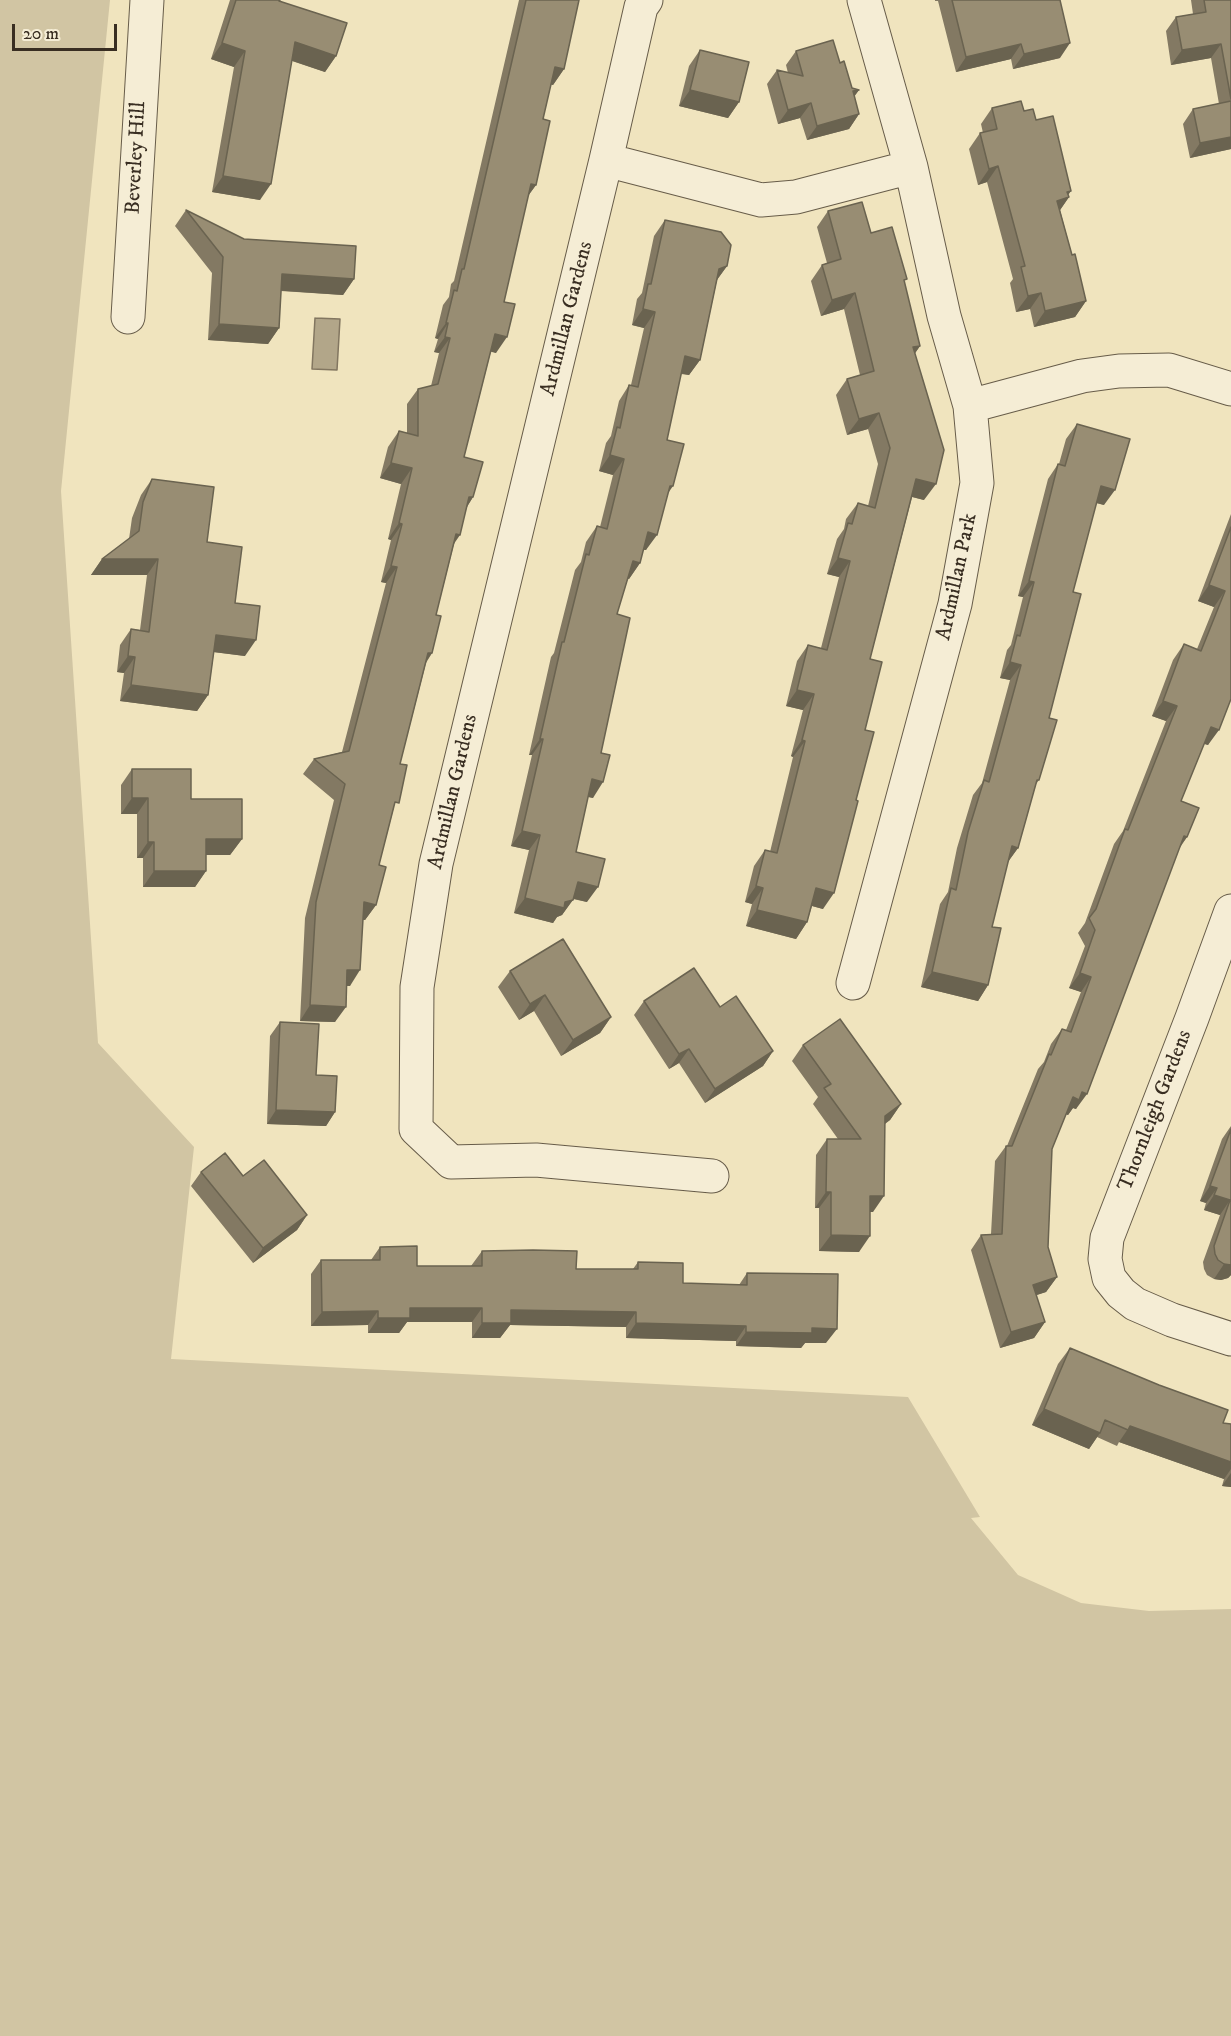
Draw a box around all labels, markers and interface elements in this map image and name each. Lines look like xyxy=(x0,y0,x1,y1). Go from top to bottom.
scale bar xyxy=(15,12,120,50)
text: 20 m xyxy=(23,23,59,45)
street label: Beverley Hill xyxy=(121,101,153,215)
street label: Ardmillan Gardens xyxy=(537,239,599,399)
street label: Ardmillan Park xyxy=(932,511,984,643)
street label: Ardmillan Gardens xyxy=(424,712,484,872)
street label: Thornleigh Gardens xyxy=(1114,1027,1198,1195)

